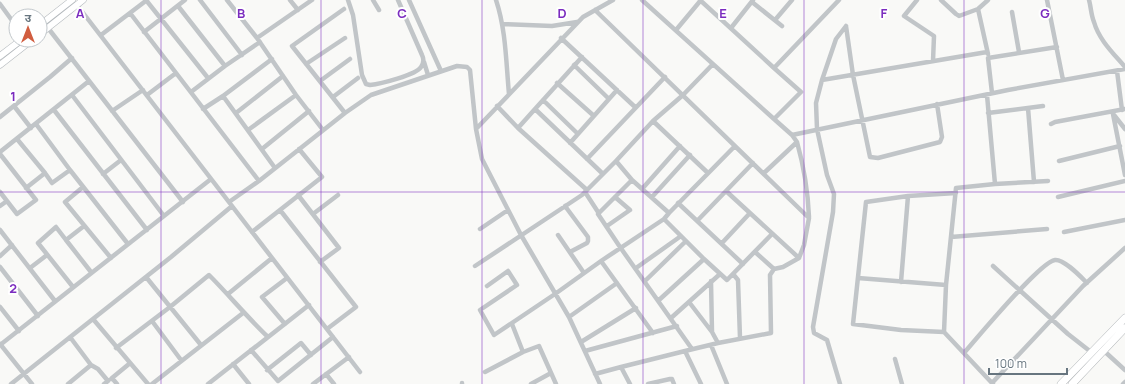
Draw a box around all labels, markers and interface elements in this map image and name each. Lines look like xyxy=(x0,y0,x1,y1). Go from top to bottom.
text: A xyxy=(76,4,85,22)
text: B xyxy=(237,4,245,22)
text: C xyxy=(397,4,407,22)
text: D xyxy=(557,4,567,22)
text: E xyxy=(719,4,727,22)
text: F xyxy=(881,4,888,22)
text: G xyxy=(1040,4,1050,22)
north arrow xyxy=(8,8,48,48)
text: उ xyxy=(25,10,32,25)
text: 1 xyxy=(10,87,16,105)
text: 2 xyxy=(9,279,17,297)
scale bar xyxy=(989,350,1067,376)
text: 100 m xyxy=(995,355,1027,372)

